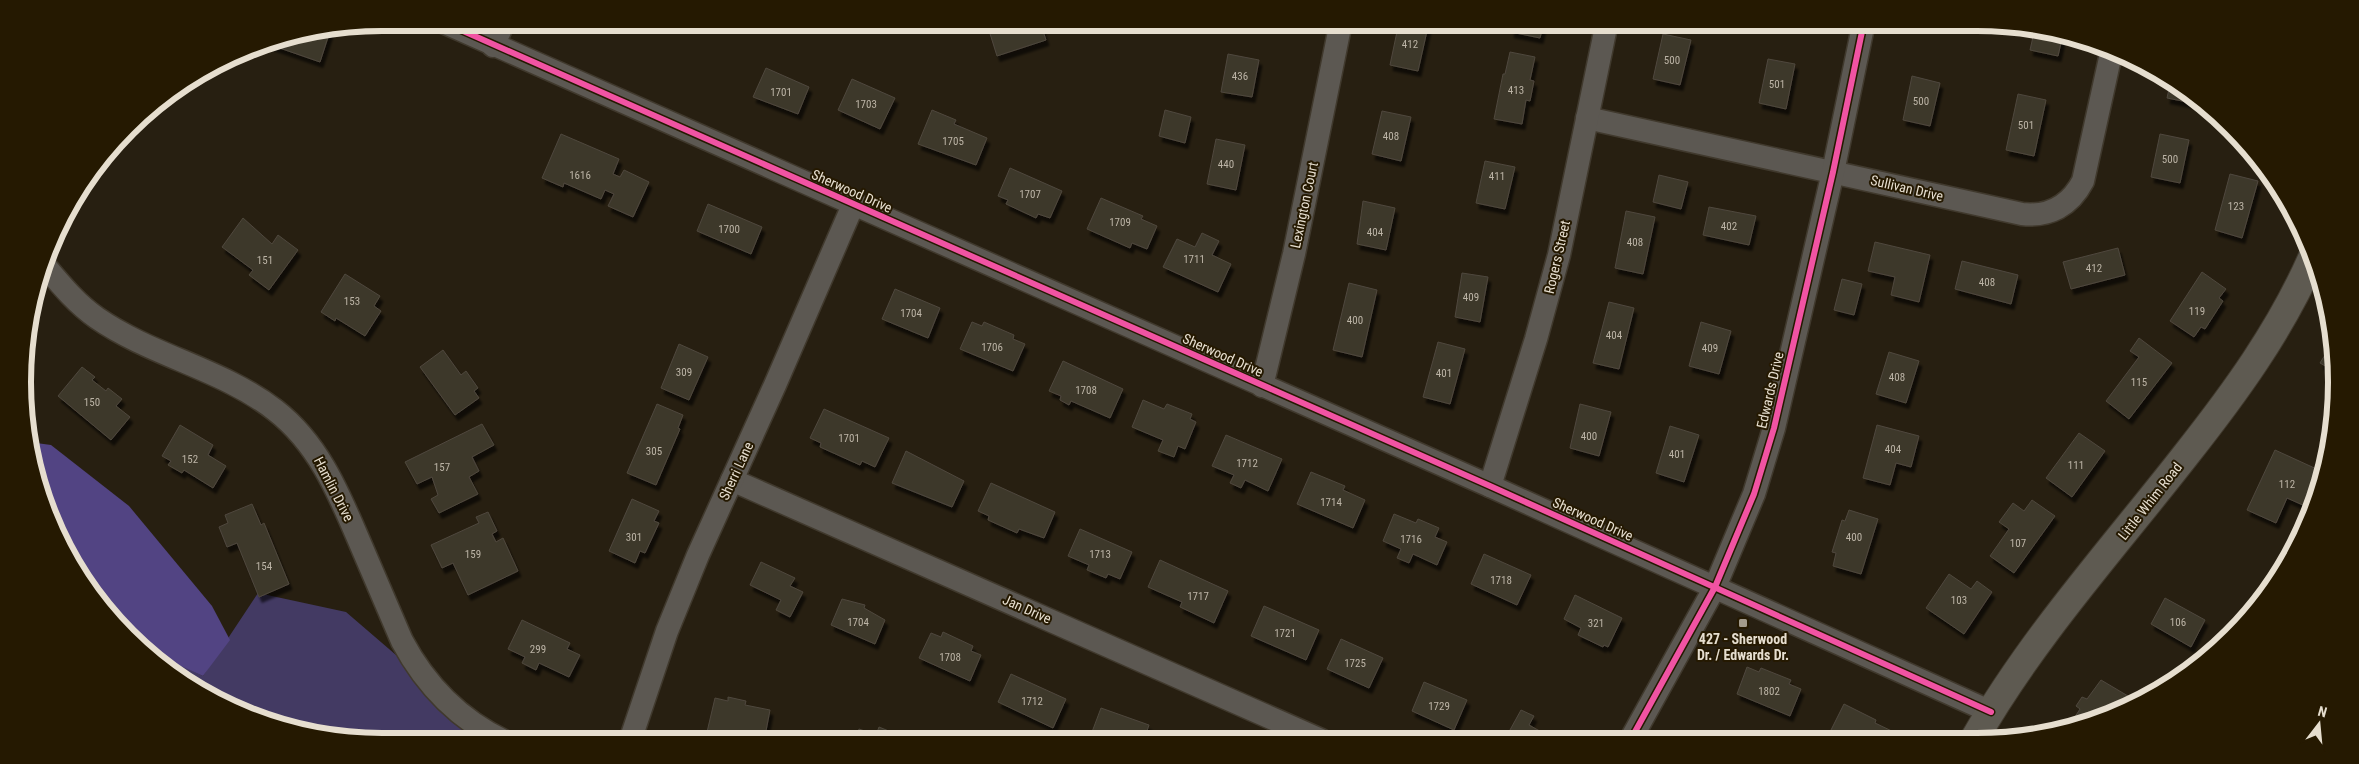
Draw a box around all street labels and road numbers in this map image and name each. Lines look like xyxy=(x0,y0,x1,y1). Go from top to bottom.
street label: Lexington Court xyxy=(1287,160,1321,250)
street label: Sherwood Drive xyxy=(809,166,895,216)
street label: Sullivan Drive xyxy=(1869,172,1945,204)
street label: Rogers Street xyxy=(1541,219,1573,295)
street label: Sherwood Drive xyxy=(1180,330,1266,380)
street label: Edwards Drive xyxy=(1753,350,1787,430)
street label: Sherri Lane xyxy=(716,439,757,503)
street label: Hamlin Drive xyxy=(311,454,357,524)
street label: Little Whim Road xyxy=(2115,459,2185,543)
street label: Sherwood Drive xyxy=(1550,494,1636,544)
street label: Jan Drive xyxy=(1000,591,1054,627)

